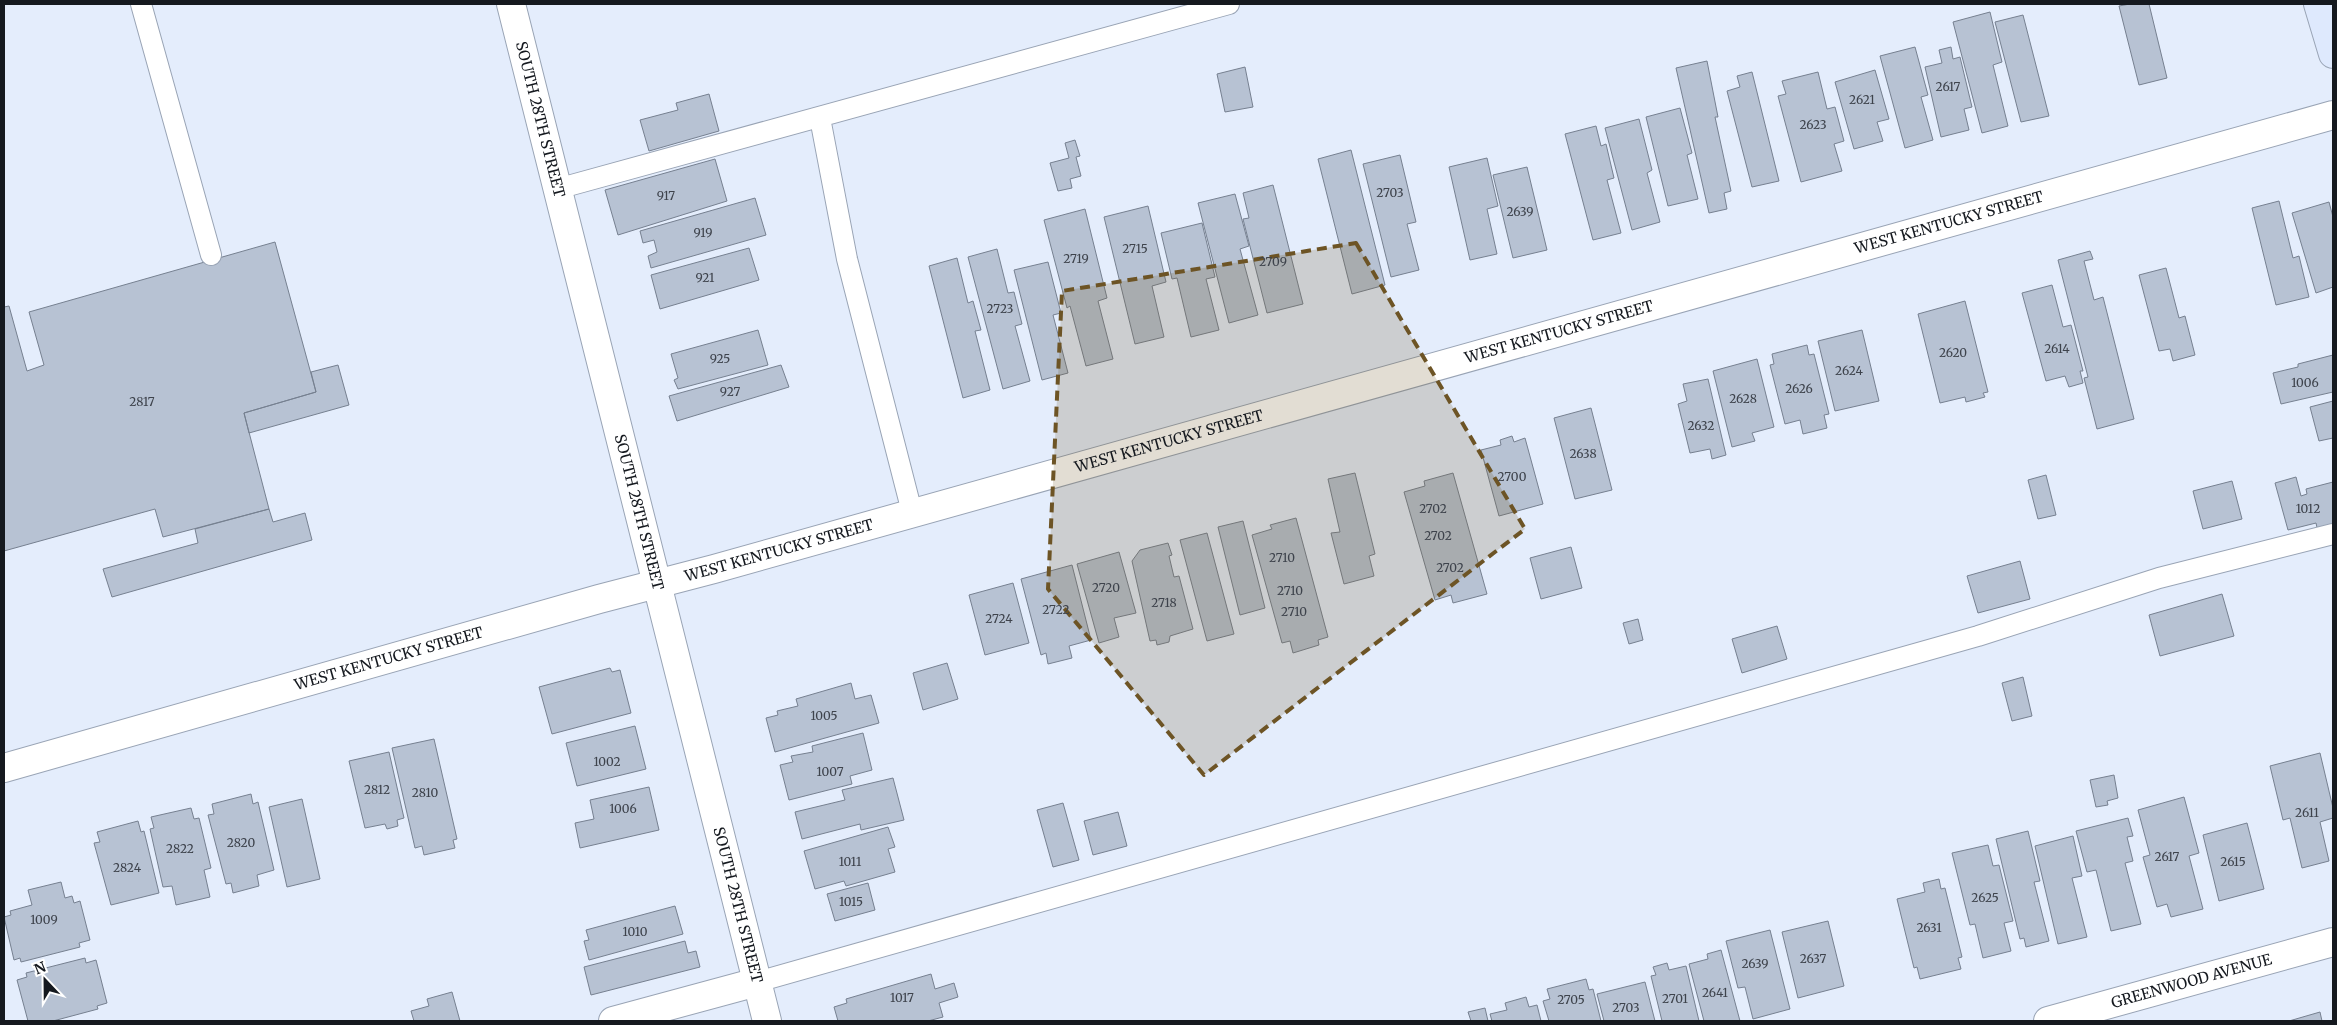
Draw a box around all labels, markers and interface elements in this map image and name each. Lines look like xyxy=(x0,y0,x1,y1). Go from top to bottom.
street label: SOUTH 28TH STREET xyxy=(512,39,569,200)
house number: 2617 xyxy=(1936,79,1961,94)
house number: 2621 xyxy=(1849,92,1875,107)
house number: 2623 xyxy=(1799,117,1827,132)
house number: 2703 xyxy=(1376,185,1404,200)
street label: WEST KENTUCKY STREET xyxy=(1851,187,2046,258)
house number: 917 xyxy=(657,188,675,203)
house number: 2639 xyxy=(1506,204,1534,219)
house number: 919 xyxy=(694,225,712,240)
house number: 2715 xyxy=(1122,241,1148,256)
house number: 2719 xyxy=(1063,251,1089,266)
house number: 2709 xyxy=(1259,254,1287,269)
house number: 921 xyxy=(695,270,715,285)
street label: WEST KENTUCKY STREET xyxy=(1461,296,1656,367)
house number: 2723 xyxy=(987,301,1014,316)
house number: 2614 xyxy=(2044,341,2070,356)
house number: 2620 xyxy=(1939,345,1967,360)
house number: 925 xyxy=(710,351,730,366)
house number: 2624 xyxy=(1835,363,1863,378)
house number: 1006 xyxy=(2291,375,2319,390)
house number: 2626 xyxy=(1785,381,1813,396)
house number: 927 xyxy=(720,384,740,399)
house number: 2628 xyxy=(1729,391,1757,406)
house number: 2817 xyxy=(129,394,155,409)
street label: WEST KENTUCKY STREET xyxy=(1071,405,1266,477)
house number: 2632 xyxy=(1688,418,1714,433)
street label: SOUTH 28TH STREET xyxy=(611,432,668,593)
house number: 2638 xyxy=(1569,446,1597,461)
house number: 2700 xyxy=(1498,469,1527,484)
house number: 2702 xyxy=(1419,501,1447,516)
house number: 1012 xyxy=(2296,501,2320,516)
street label: WEST KENTUCKY STREET xyxy=(682,515,876,586)
house number: 2702 xyxy=(1424,528,1452,543)
house number: 2710 xyxy=(1269,550,1295,565)
house number: 2702 xyxy=(1436,560,1464,575)
house number: 2720 xyxy=(1092,580,1120,595)
house number: 2710 xyxy=(1277,583,1303,598)
house number: 2718 xyxy=(1151,595,1177,610)
house number: 2722 xyxy=(1042,602,1070,617)
house number: 2710 xyxy=(1281,604,1307,619)
house number: 2724 xyxy=(985,611,1013,626)
street label: WEST KENTUCKY STREET xyxy=(291,622,486,694)
house number: 1005 xyxy=(810,708,838,723)
house number: 1002 xyxy=(593,754,621,769)
house number: 1007 xyxy=(816,764,844,779)
house number: 2812 xyxy=(364,782,390,797)
house number: 2810 xyxy=(412,785,438,800)
house number: 1006 xyxy=(609,801,637,816)
house number: 2611 xyxy=(2295,805,2319,820)
street label: SOUTH 28TH STREET xyxy=(709,825,767,985)
house number: 2820 xyxy=(227,835,256,850)
house number: 2822 xyxy=(166,841,194,856)
house number: 2617 xyxy=(2155,849,2180,864)
house number: 1011 xyxy=(839,854,862,869)
house number: 2615 xyxy=(2220,854,2246,869)
house number: 2824 xyxy=(113,860,142,875)
house number: 2625 xyxy=(1971,890,1999,905)
house number: 1015 xyxy=(839,894,863,909)
house number: 1009 xyxy=(30,912,58,927)
house number: 2631 xyxy=(1916,920,1942,935)
house number: 1010 xyxy=(623,924,648,939)
street label: GREENWOOD AVENUE xyxy=(2109,949,2274,1012)
house number: 2637 xyxy=(1800,951,1826,966)
north arrow xyxy=(20,955,70,1005)
house number: 2639 xyxy=(1741,956,1769,971)
text: N xyxy=(32,958,49,978)
house number: 2641 xyxy=(1702,985,1729,1000)
house number: 1017 xyxy=(890,990,914,1005)
house number: 2701 xyxy=(1662,991,1689,1006)
house number: 2705 xyxy=(1557,992,1585,1007)
house number: 2703 xyxy=(1612,1000,1640,1015)

